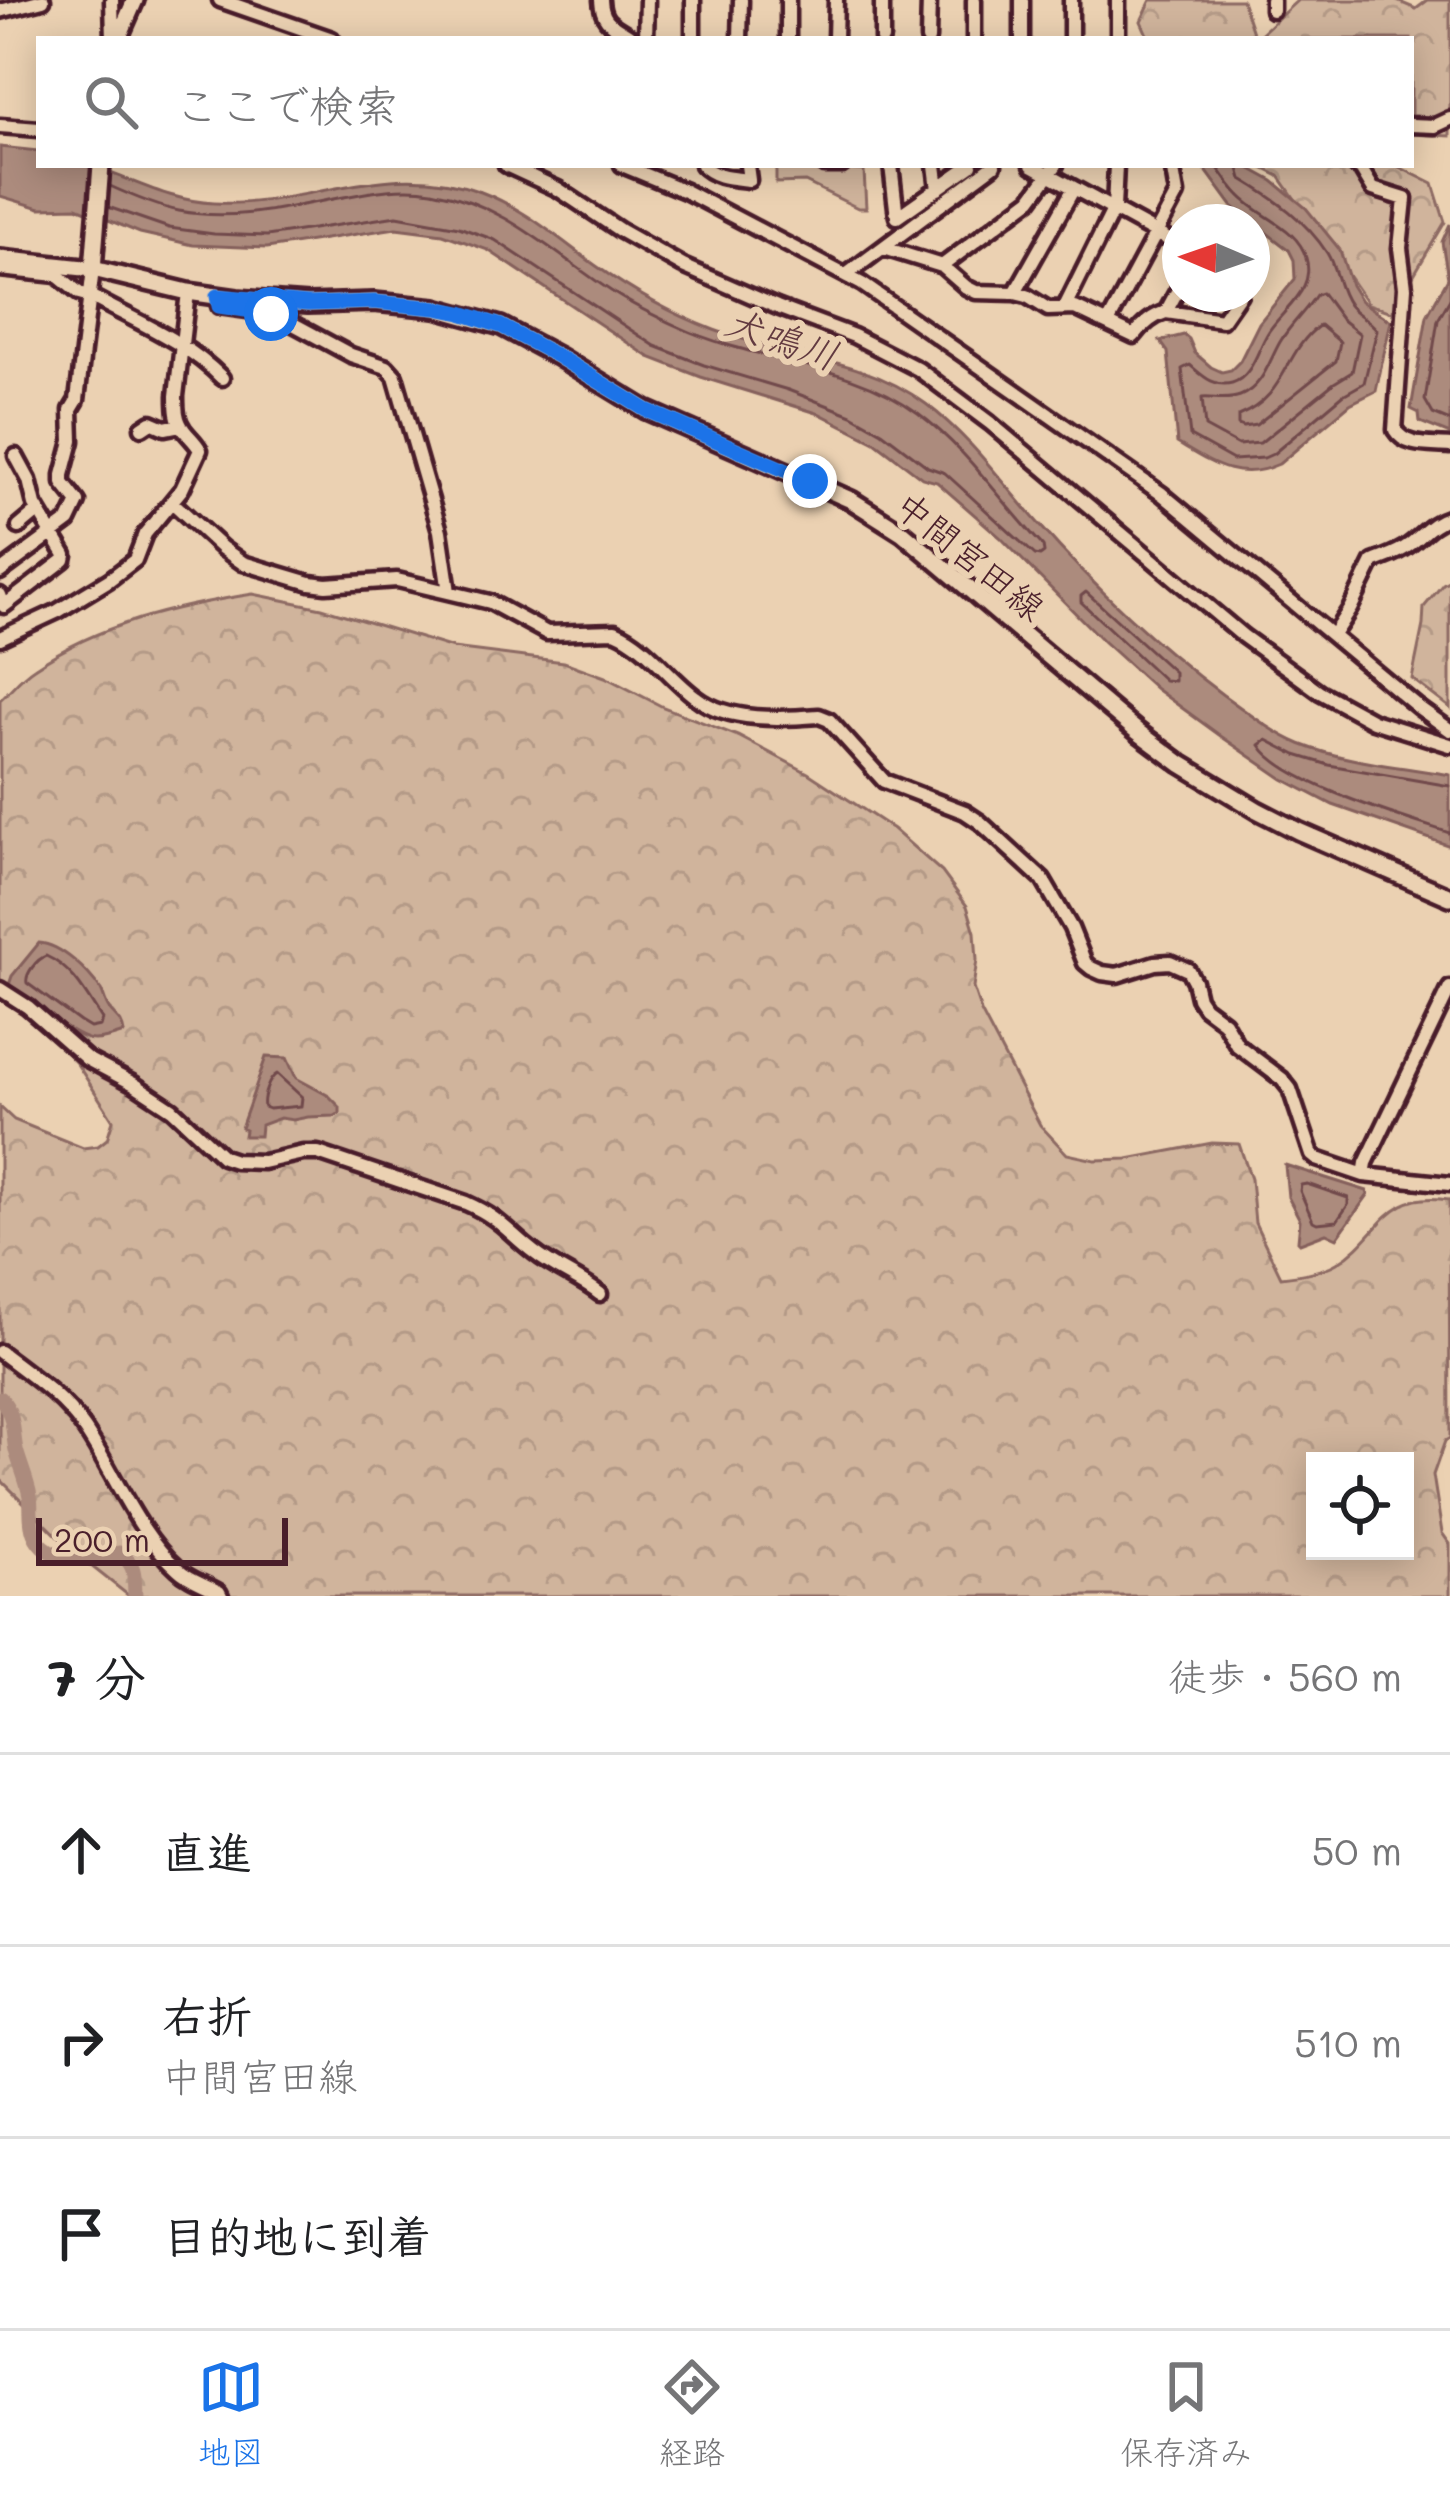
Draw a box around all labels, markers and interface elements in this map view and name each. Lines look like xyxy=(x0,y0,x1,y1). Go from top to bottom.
search box xyxy=(36,36,1414,168)
icon: search xyxy=(78,69,144,135)
text: ここで検索 xyxy=(174,75,399,133)
north arrow xyxy=(1162,204,1270,312)
route start xyxy=(244,287,298,341)
water label: 犬鳴川 xyxy=(718,294,846,380)
route end xyxy=(783,454,837,508)
street label: 中間宮田線 xyxy=(886,480,1056,630)
map controls xyxy=(1306,1452,1414,1560)
button: locate xyxy=(1306,1452,1414,1560)
scale bar xyxy=(36,1512,288,1565)
text: 200 m xyxy=(54,1517,150,1560)
text: 7 分 xyxy=(48,1642,146,1709)
text: 徒歩 · 560 m xyxy=(1168,1650,1402,1701)
icon: ahead xyxy=(48,1817,114,1883)
text: 直進 xyxy=(162,1822,252,1880)
text: 50 m xyxy=(1312,1824,1402,1875)
text: 右折 xyxy=(162,1986,252,2044)
icon: right xyxy=(48,2009,114,2075)
text: 510 m xyxy=(1294,2016,1402,2067)
text: 中間宮田線 xyxy=(162,2050,357,2101)
icon: arrive xyxy=(48,2201,114,2267)
text: 目的地に到着 xyxy=(162,2206,432,2264)
tab: 地図 xyxy=(198,2354,264,2474)
tab: 経路 xyxy=(659,2354,725,2474)
tab: 保存済み xyxy=(1120,2354,1252,2474)

